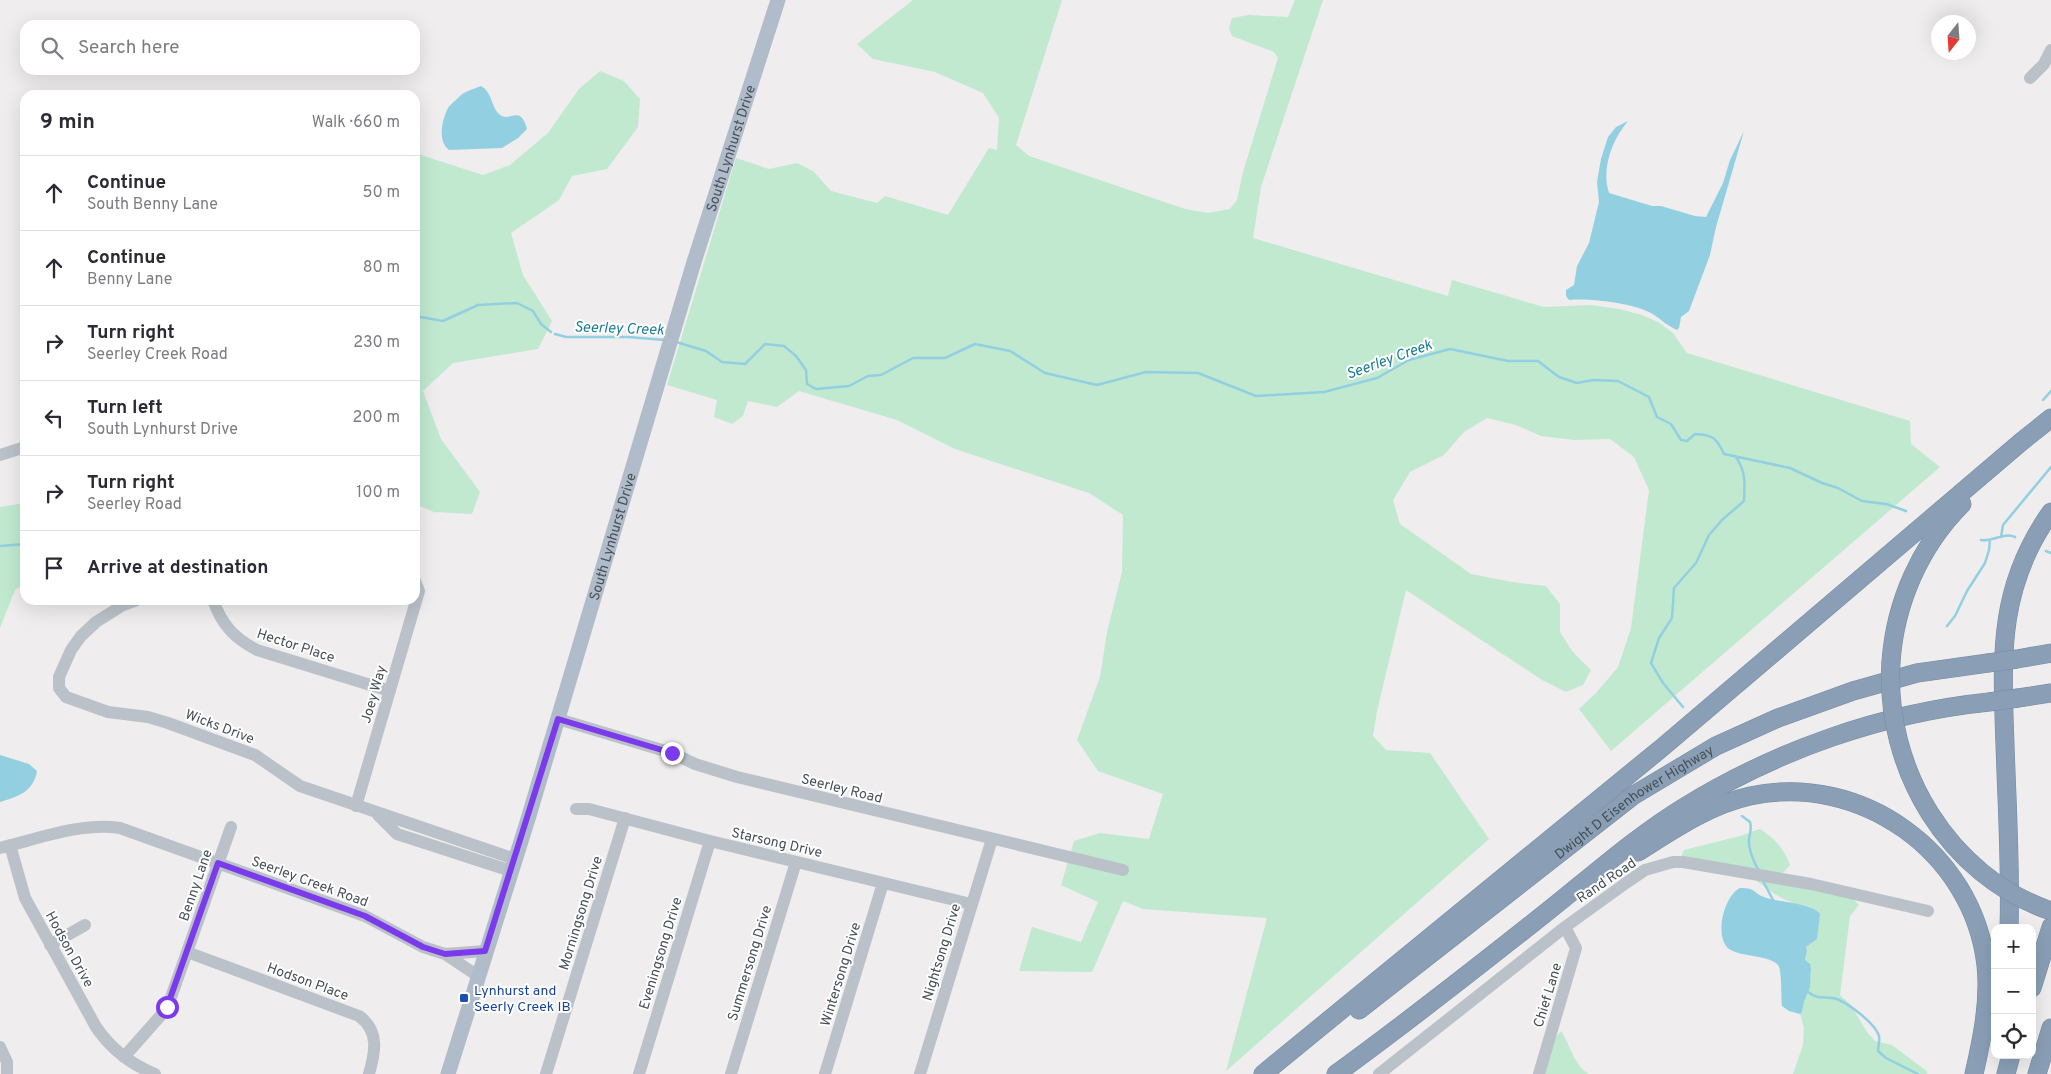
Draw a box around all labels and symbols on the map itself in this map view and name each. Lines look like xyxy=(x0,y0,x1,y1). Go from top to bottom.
north arrow xyxy=(1931,15,1976,60)
street label: South Lynhurst Drive xyxy=(704,83,760,214)
water label: Seerley Creek xyxy=(574,318,665,341)
water label: Seerley Creek xyxy=(1344,336,1435,385)
street label: South Lynhurst Drive xyxy=(587,471,641,603)
street label: Hector Place xyxy=(254,626,337,667)
street label: Joey Way xyxy=(358,663,391,725)
street label: Wicks Drive xyxy=(183,706,256,748)
route end xyxy=(661,742,684,765)
street label: Dwight D Eisenhower Highway xyxy=(1552,742,1717,864)
street label: Seerley Road xyxy=(799,771,884,808)
street label: Starsong Drive xyxy=(730,825,824,862)
street label: Benny Lane xyxy=(176,847,217,924)
street label: Seerley Creek Road xyxy=(249,853,370,911)
street label: Morningsong Drive xyxy=(556,854,607,973)
street label: Rand Road xyxy=(1574,855,1640,907)
street label: Eveningsong Drive xyxy=(636,895,687,1012)
street label: Nightsong Drive xyxy=(920,902,965,1003)
street label: Summersong Drive xyxy=(725,904,776,1023)
street label: Hodson Drive xyxy=(41,909,97,991)
street label: Wintersong Drive xyxy=(818,920,865,1028)
street label: Hodson Place xyxy=(264,960,351,1005)
street label: Chief Lane xyxy=(1531,961,1566,1030)
place label: Lynhurst and Seerly Creek IB xyxy=(474,983,571,1016)
marker: Lynhurst and Seerly Creek IB xyxy=(458,992,470,1004)
route start xyxy=(156,996,179,1019)

